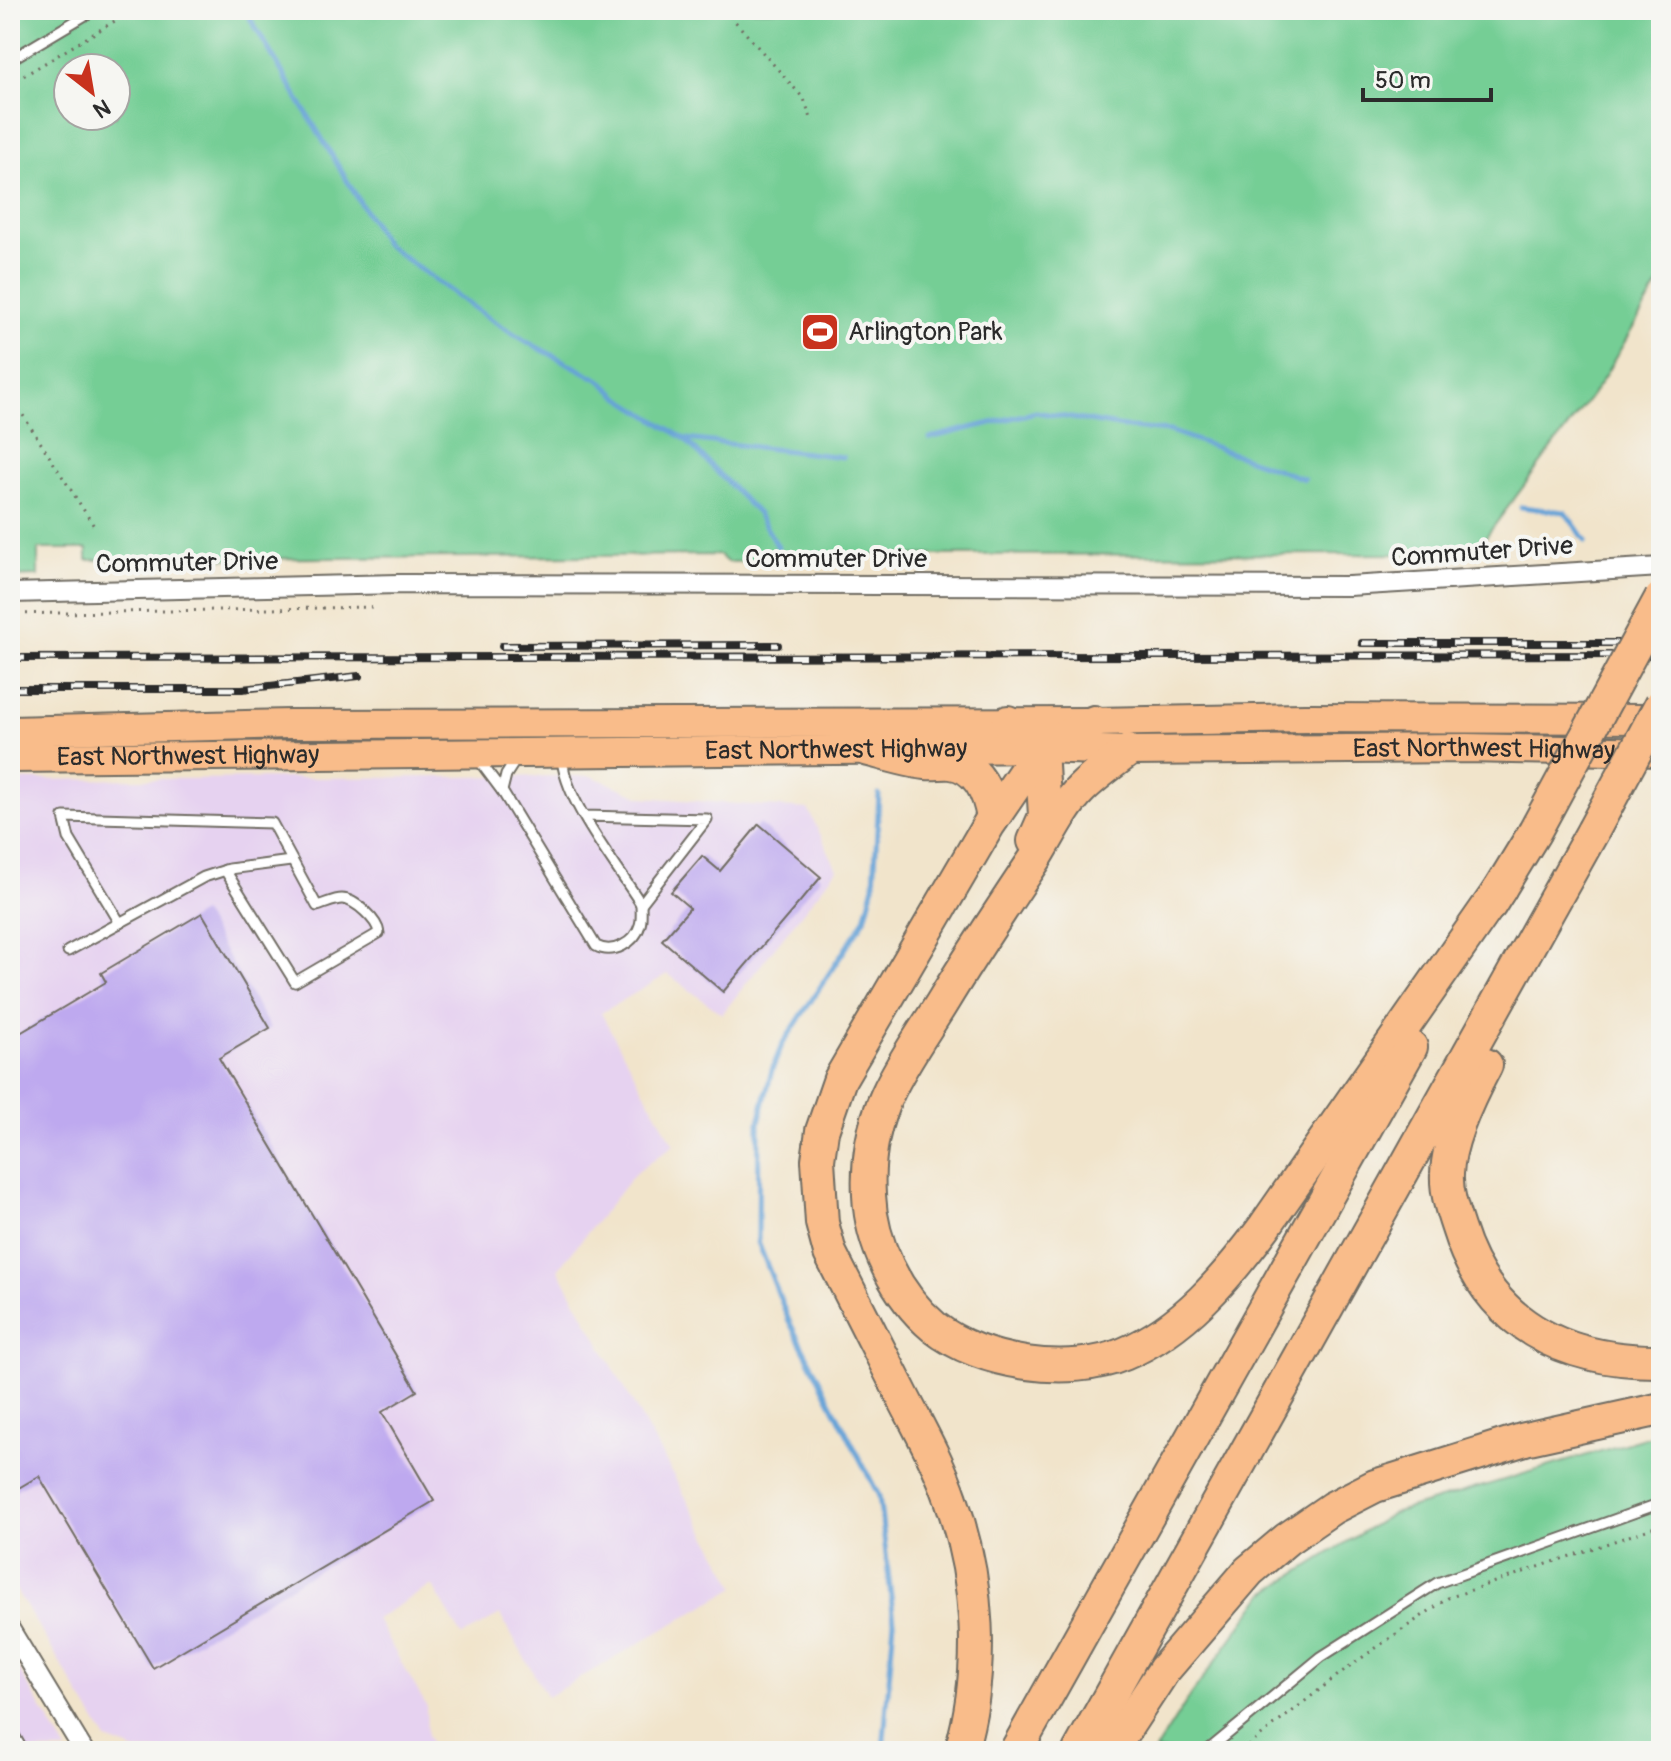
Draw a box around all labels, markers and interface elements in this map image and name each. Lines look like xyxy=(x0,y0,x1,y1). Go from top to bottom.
north arrow xyxy=(52,52,132,132)
scale bar xyxy=(1363,52,1491,102)
text: 50 m xyxy=(1375,66,1431,95)
text: N xyxy=(88,92,115,124)
sports icon: Arlington Park xyxy=(799,311,841,353)
place label: Arlington Park xyxy=(848,316,1003,348)
street label: Commuter Drive xyxy=(1390,530,1574,574)
street label: Commuter Drive xyxy=(745,543,927,575)
street label: Commuter Drive xyxy=(96,545,279,581)
street label: East Northwest Highway xyxy=(1352,732,1615,767)
street label: East Northwest Highway xyxy=(705,733,967,767)
street label: East Northwest Highway xyxy=(57,739,319,774)

